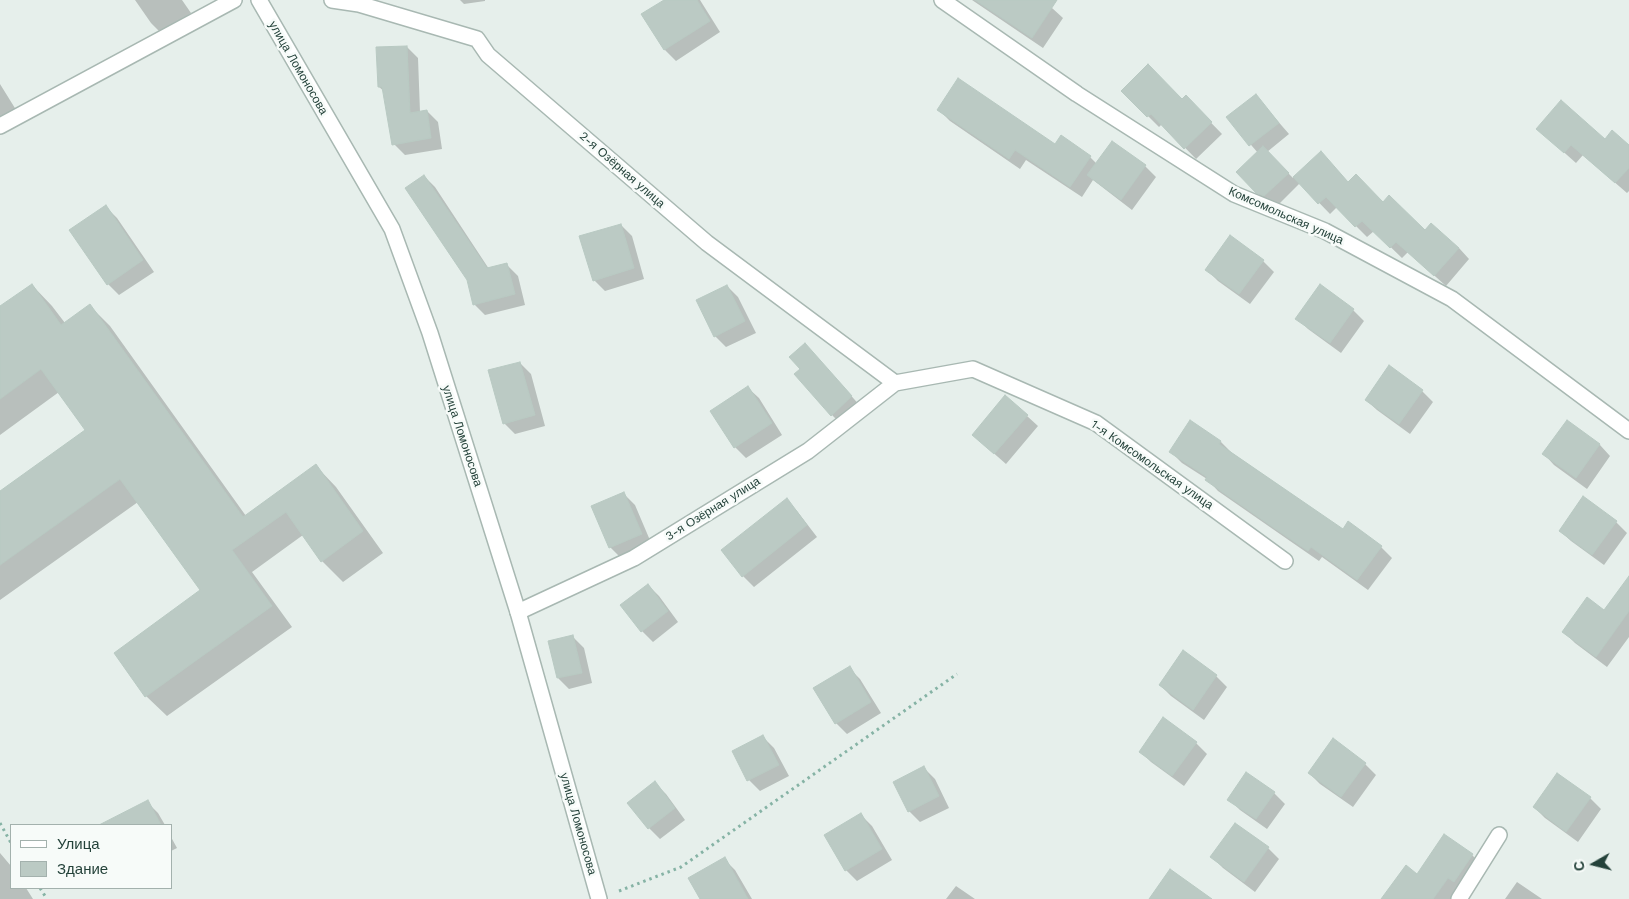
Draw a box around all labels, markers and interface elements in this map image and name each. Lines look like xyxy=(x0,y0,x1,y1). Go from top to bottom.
street label: улица Ломоносова xyxy=(265,19,331,117)
street label: 2-я Озёрная улица xyxy=(576,129,668,211)
street label: Комсомольская улица xyxy=(1226,184,1346,248)
street label: улица Ломоносова xyxy=(439,384,485,488)
street label: 1-я Комсомольская улица xyxy=(1088,417,1216,513)
street label: 3-я Озёрная улица xyxy=(663,474,763,544)
street label: улица Ломоносова xyxy=(557,771,599,877)
legend xyxy=(10,824,172,889)
text: Улица xyxy=(57,835,100,853)
north arrow xyxy=(1569,839,1619,889)
text: Здание xyxy=(57,860,108,878)
text: С xyxy=(1571,860,1588,872)

